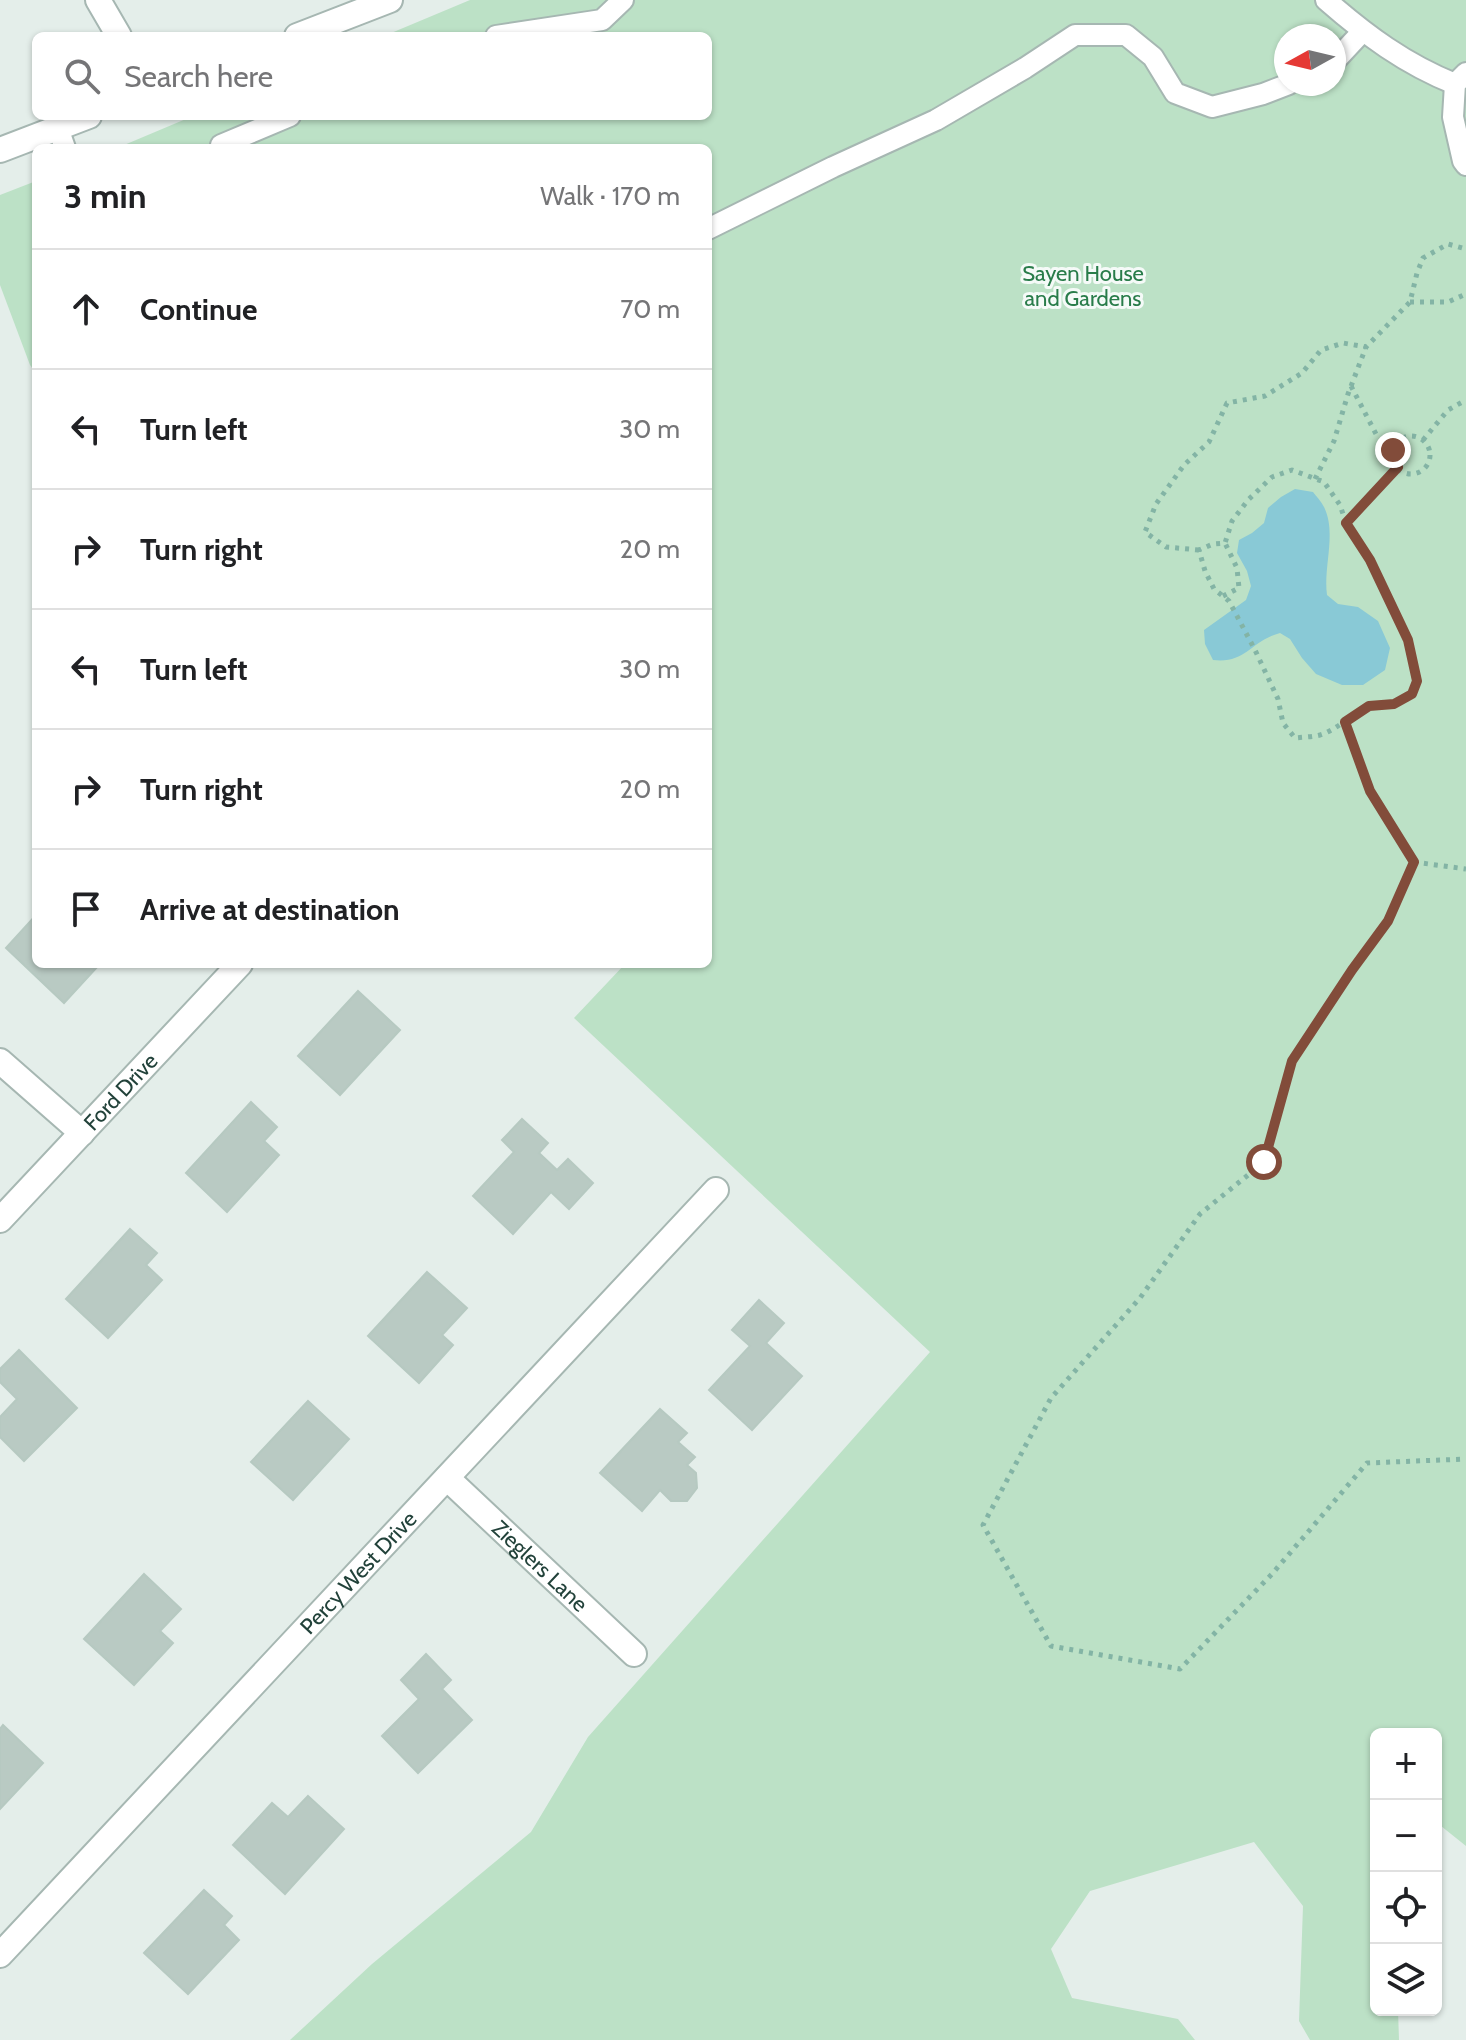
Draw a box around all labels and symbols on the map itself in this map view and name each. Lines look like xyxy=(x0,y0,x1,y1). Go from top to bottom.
north arrow xyxy=(1274,24,1346,96)
park label: Sayen House and Gardens xyxy=(1022,260,1144,312)
route end xyxy=(1375,432,1411,468)
street label: Ford Drive xyxy=(78,1048,163,1136)
route start xyxy=(1246,1144,1282,1180)
street label: Percy West Drive xyxy=(294,1506,422,1640)
street label: Zieglers Lane xyxy=(486,1515,593,1618)

